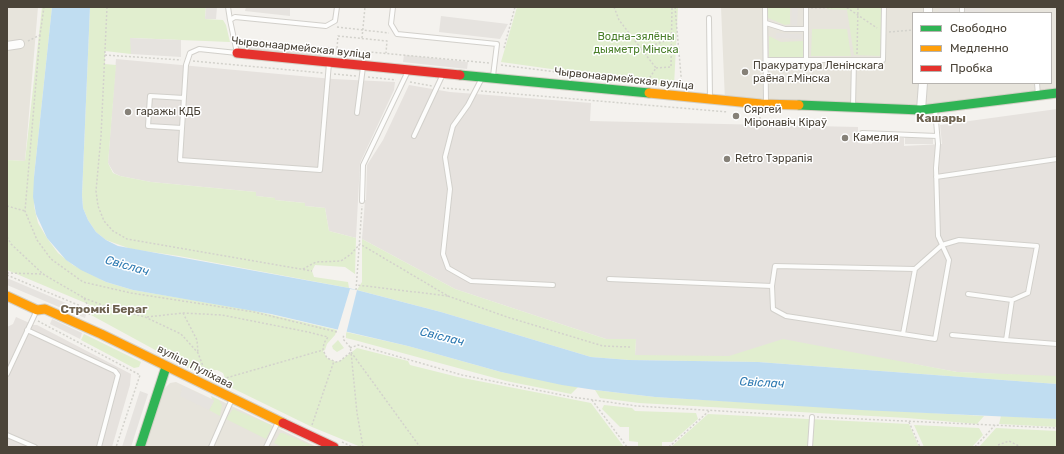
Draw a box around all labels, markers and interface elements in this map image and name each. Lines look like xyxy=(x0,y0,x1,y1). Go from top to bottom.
legend xyxy=(912,12,1052,84)
text: Свободно xyxy=(950,21,1007,35)
park label: Водна-зялёны дыяметр Мінска xyxy=(593,30,679,56)
street label: Чырвонаармейская вуліца xyxy=(231,34,371,62)
text: Медленно xyxy=(950,41,1009,55)
place label: Пракуратура Ленінскага раёна г.Мінска xyxy=(753,59,884,85)
text: Пробка xyxy=(950,61,993,75)
street label: Чырвонаармейская вуліца xyxy=(554,65,694,93)
marker: Пракуратура Ленінскага раёна г.Мінска xyxy=(740,67,750,77)
place label: Сяргей Міронавіч Кіраў xyxy=(744,103,827,129)
place label: гаражы КДБ xyxy=(136,105,201,119)
marker: гаражы КДБ xyxy=(123,107,133,117)
marker: Сяргей Міронавіч Кіраў xyxy=(731,111,741,121)
district label: Кашары xyxy=(916,112,966,126)
place label: Камелия xyxy=(853,131,899,145)
marker: Камелия xyxy=(840,133,850,143)
place label: Retro Тэррапія xyxy=(735,152,812,166)
marker: Retro Тэррапія xyxy=(722,154,732,164)
water label: Свіслач xyxy=(103,253,151,279)
district label: Стромкі Бераг xyxy=(60,303,148,317)
water label: Свіслач xyxy=(418,325,466,349)
street label: вуліца Пуліхава xyxy=(155,342,235,392)
water label: Свіслач xyxy=(739,375,785,391)

